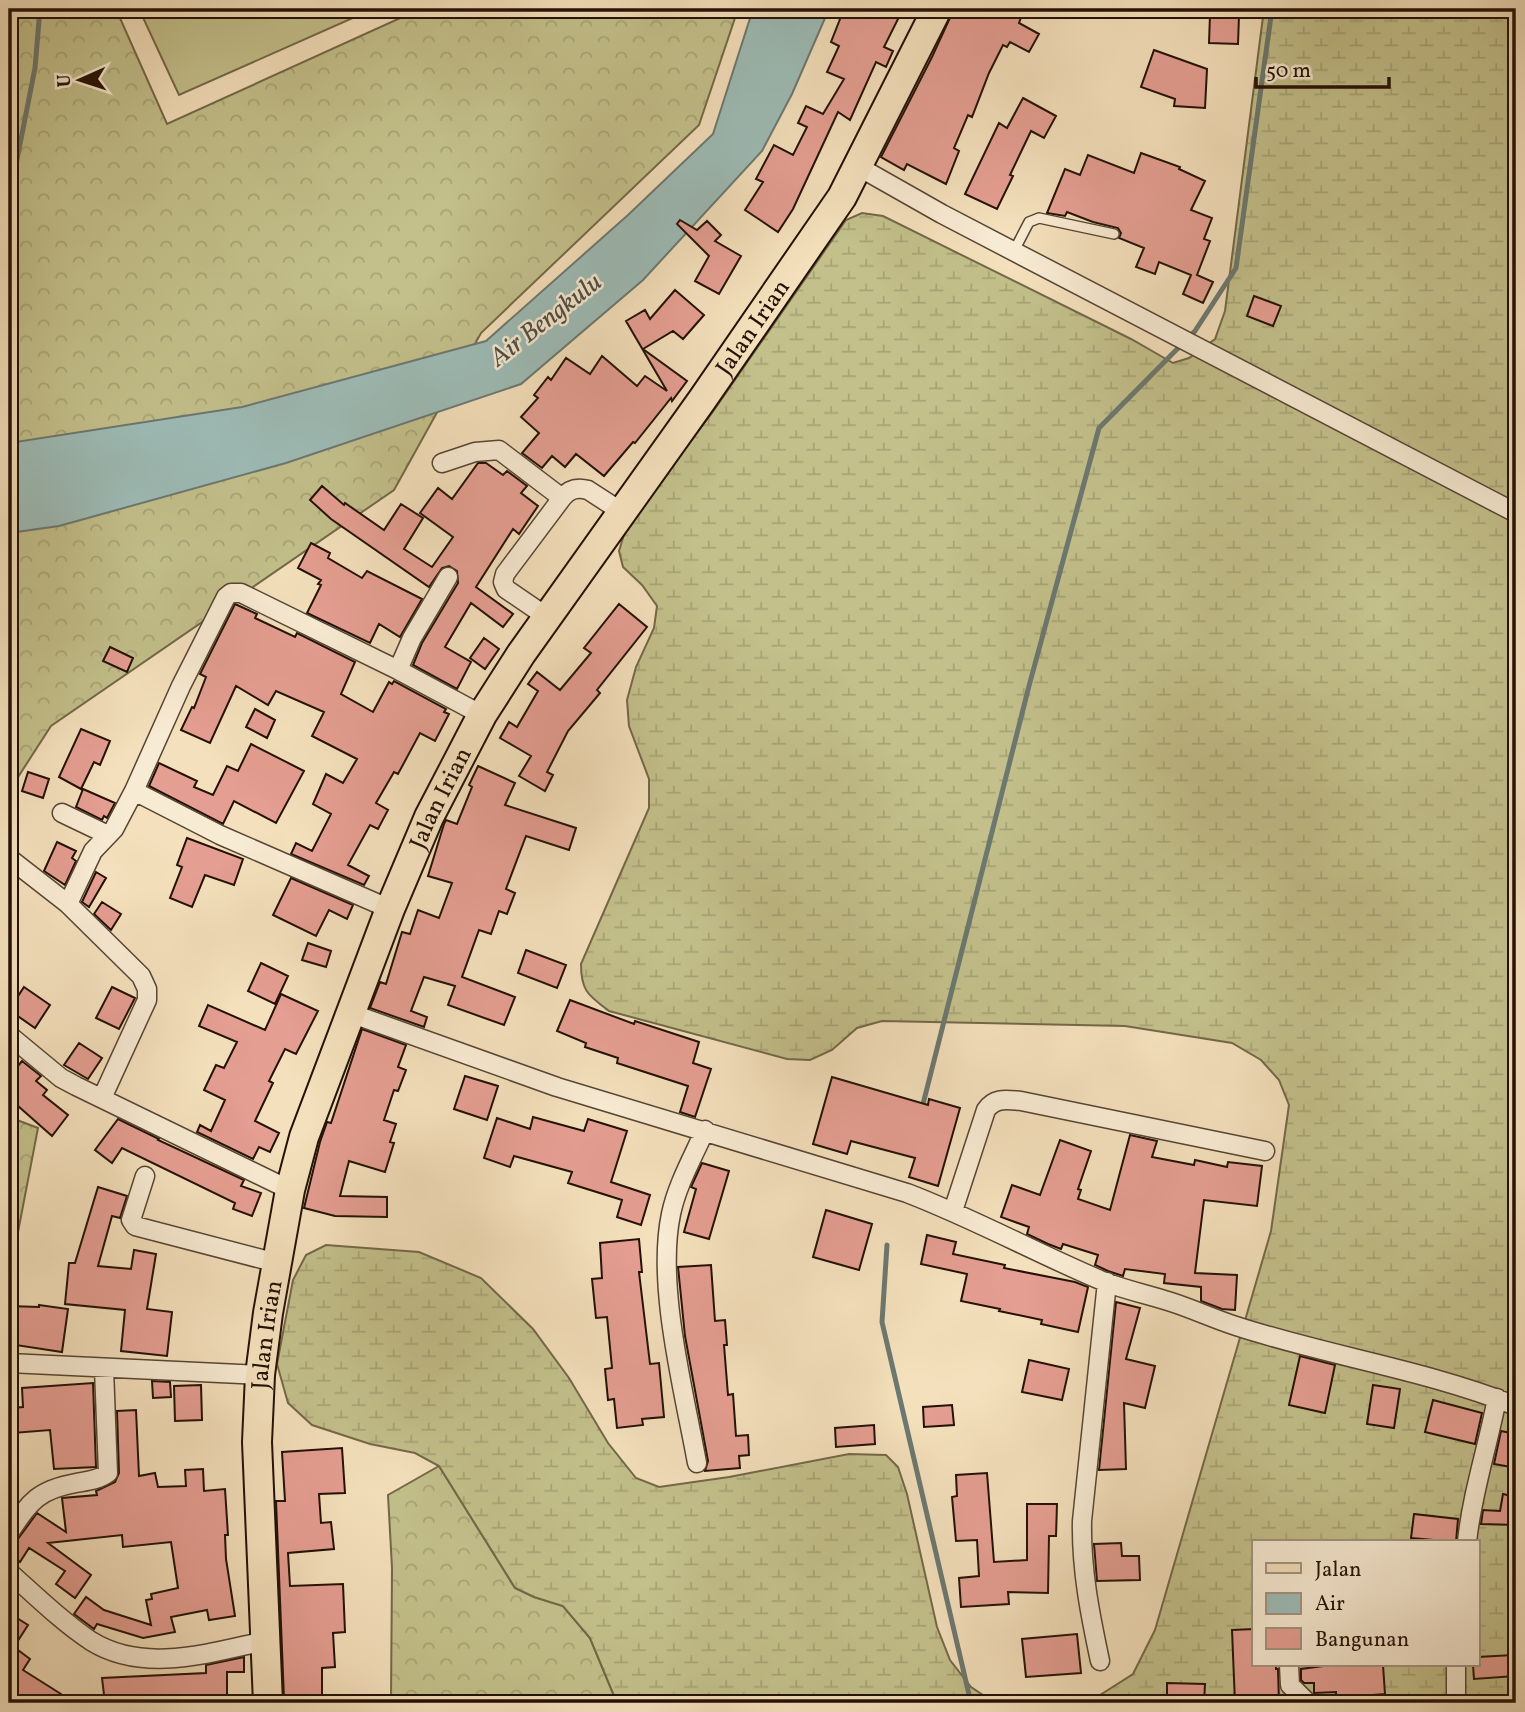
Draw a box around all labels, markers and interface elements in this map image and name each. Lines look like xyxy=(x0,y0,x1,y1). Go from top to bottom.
north arrow xyxy=(46,46,116,116)
scale bar xyxy=(1256,46,1388,90)
text: 50 m xyxy=(1266,57,1311,86)
text: U xyxy=(52,74,78,88)
water label: Air Bengkulu xyxy=(482,265,610,377)
street label: Jalan Irian xyxy=(709,273,799,383)
street label: Jalan Irian xyxy=(402,742,481,855)
street label: Jalan Irian xyxy=(244,1278,293,1390)
legend xyxy=(1252,1540,1480,1666)
text: Jalan xyxy=(1315,1556,1362,1585)
text: Air xyxy=(1315,1590,1345,1619)
text: Bangunan xyxy=(1315,1626,1409,1655)

